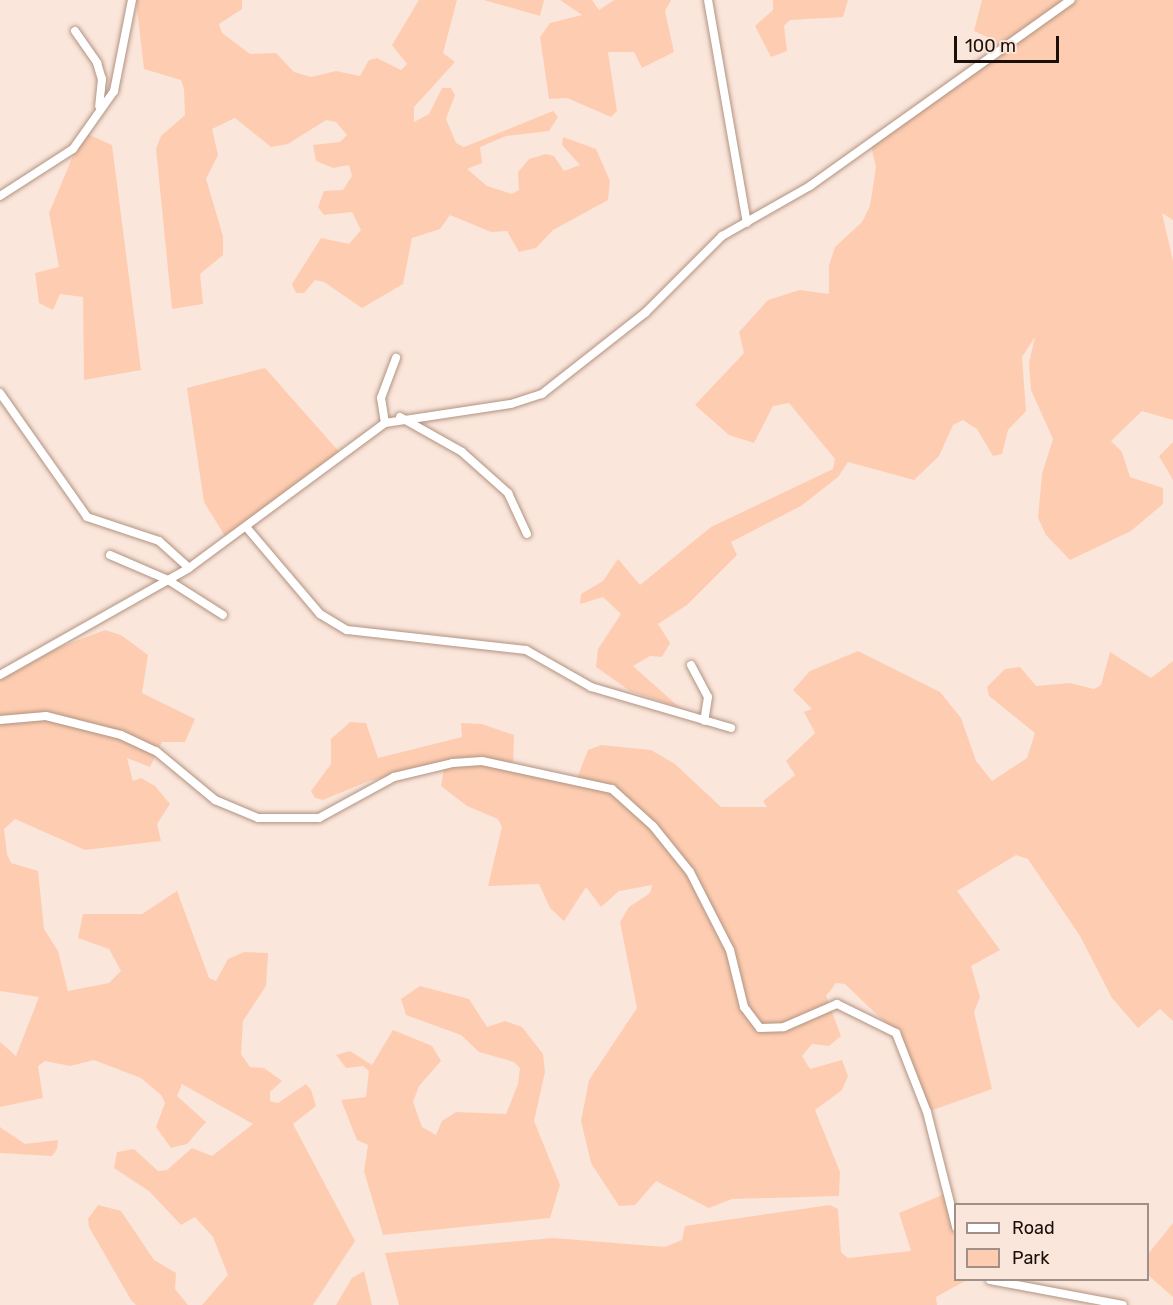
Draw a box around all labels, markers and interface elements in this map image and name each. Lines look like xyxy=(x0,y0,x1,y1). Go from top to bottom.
scale bar xyxy=(957,24,1062,62)
text: 100 m xyxy=(965,35,1016,57)
legend xyxy=(954,1203,1149,1281)
text: Road xyxy=(1012,1217,1055,1239)
text: Park xyxy=(1012,1247,1049,1269)

